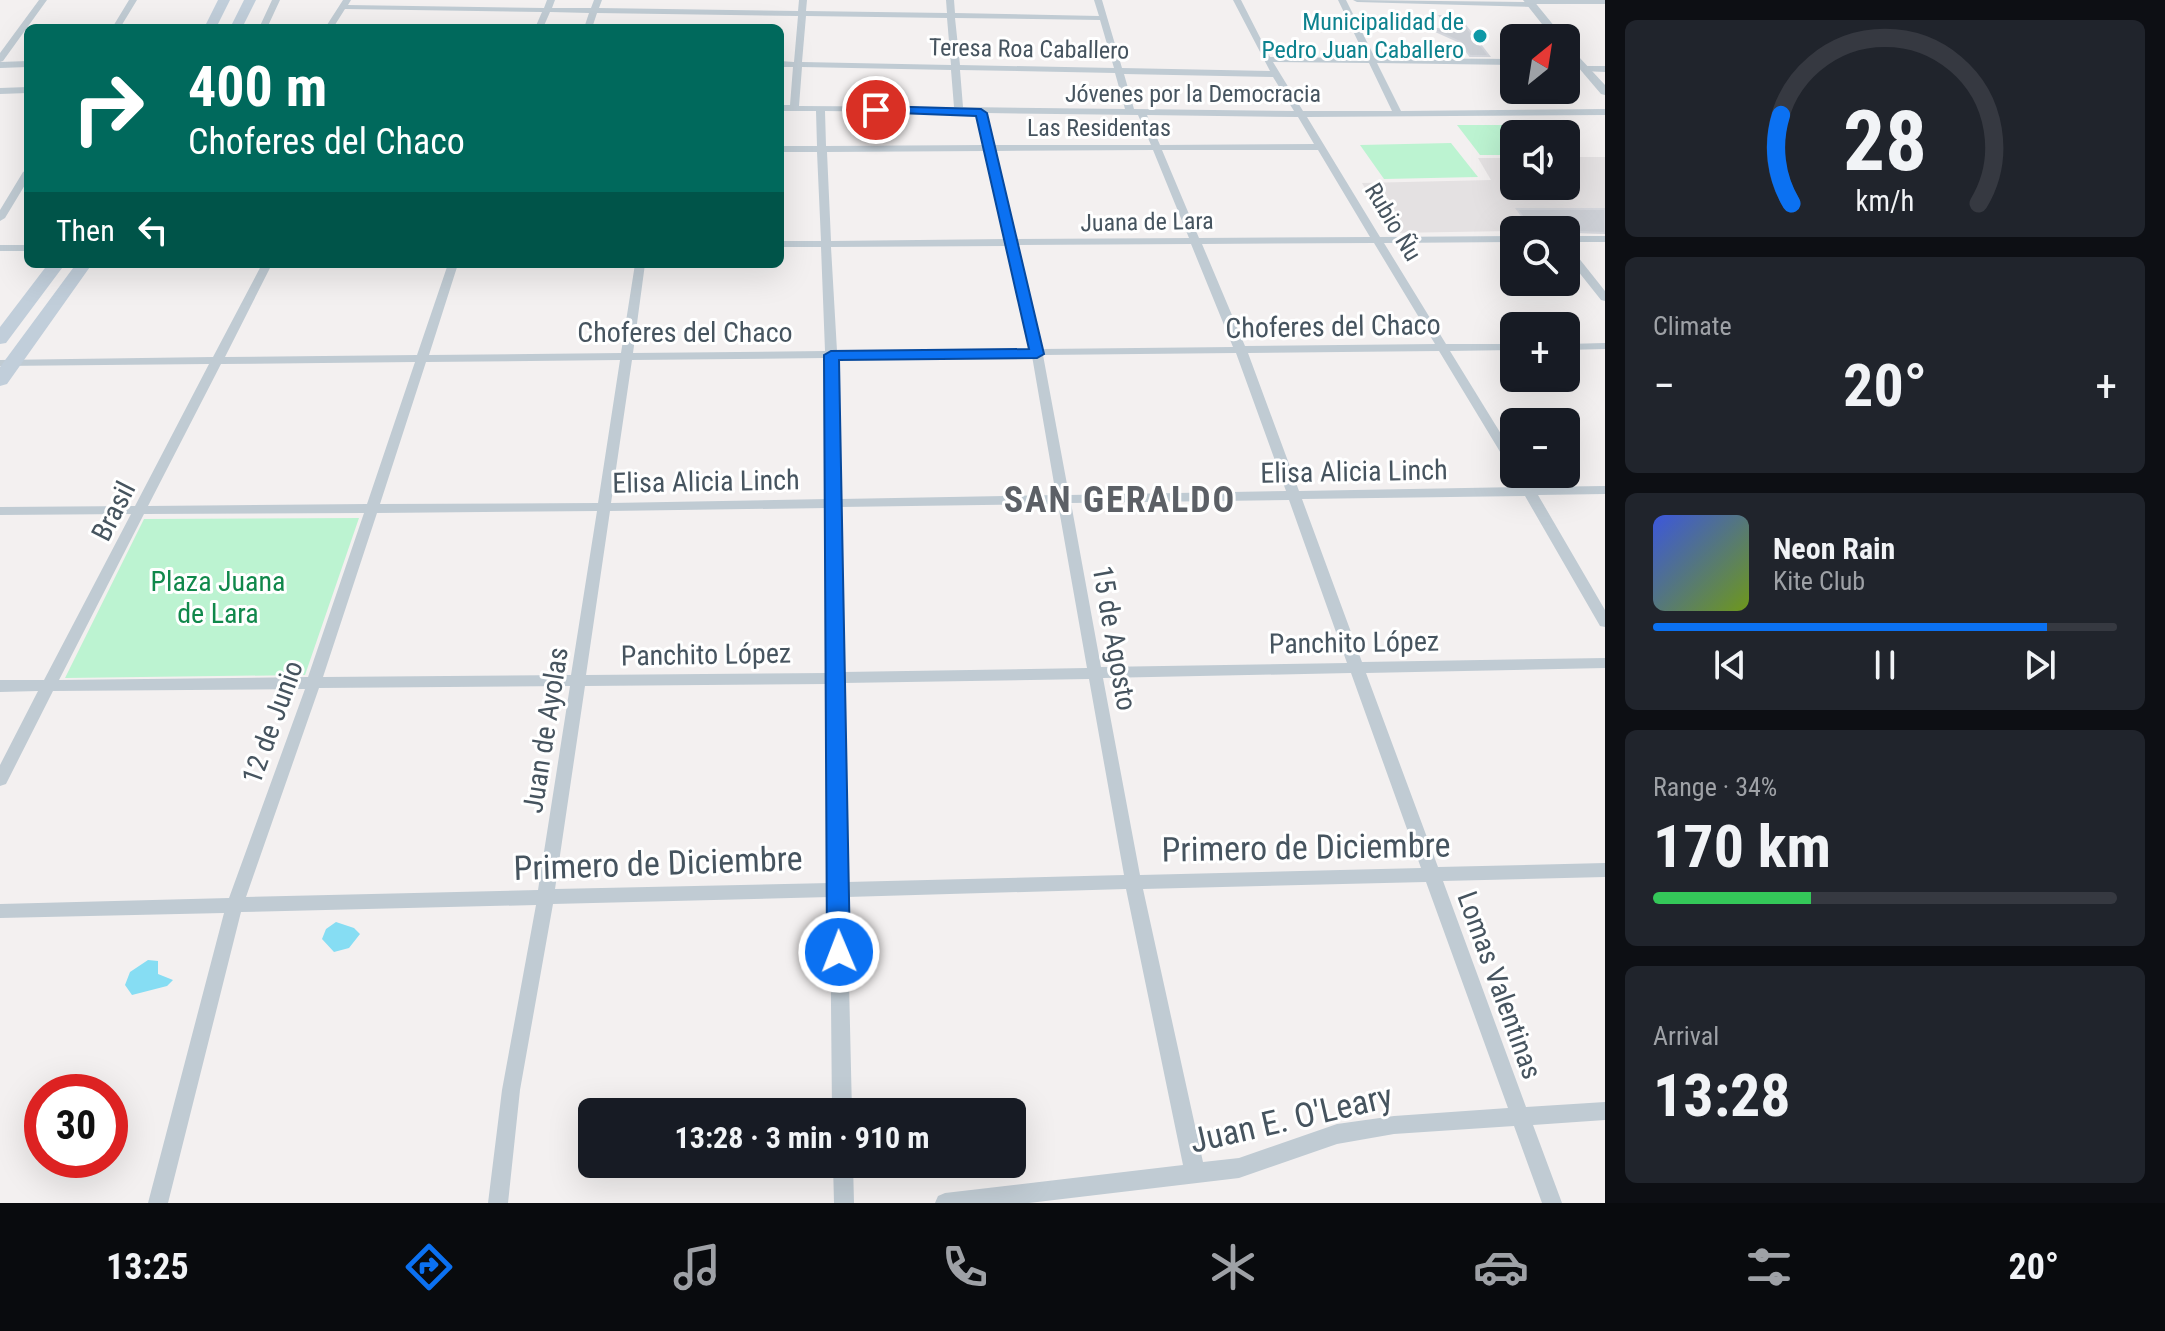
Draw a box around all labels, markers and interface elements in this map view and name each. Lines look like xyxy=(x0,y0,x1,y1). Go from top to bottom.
place label: Municipalidad de Pedro Juan Caballero xyxy=(1261,8,1464,64)
north arrow xyxy=(1500,24,1580,104)
map controls xyxy=(1500,24,1580,488)
marker: Municipalidad de Pedro Juan Caballero xyxy=(1471,27,1489,45)
street label: Teresa Roa Caballero xyxy=(929,33,1129,65)
text: 400 m xyxy=(188,54,327,120)
icon: right xyxy=(56,56,160,160)
pin xyxy=(842,76,910,144)
street label: Jóvenes por la Democracia xyxy=(1065,80,1321,108)
icon: arrive xyxy=(854,88,898,132)
text: 28 xyxy=(1843,93,1927,190)
street label: Las Residentas xyxy=(1027,114,1171,142)
button: sound xyxy=(1500,120,1580,200)
text: Choferes del Chaco xyxy=(188,121,465,163)
street label: Rubio Ñu xyxy=(1359,178,1427,266)
text: km/h xyxy=(1856,184,1914,218)
street label: Juana de Lara xyxy=(1080,207,1214,237)
icon: left xyxy=(131,208,175,252)
text: Then xyxy=(56,213,115,248)
button: search xyxy=(1500,216,1580,296)
street label: Choferes del Chaco xyxy=(1225,308,1441,345)
text: Climate xyxy=(1653,311,1732,341)
button: + xyxy=(1500,312,1580,392)
street label: Choferes del Chaco xyxy=(577,316,793,349)
text: 20° xyxy=(1843,350,1927,421)
text: − xyxy=(1653,360,1675,412)
text: + xyxy=(2095,360,2117,412)
button: − xyxy=(1500,408,1580,488)
street label: Elisa Alicia Linch xyxy=(1260,453,1448,490)
street label: Elisa Alicia Linch xyxy=(612,463,800,500)
street label: Brasil xyxy=(85,476,142,546)
district label: SAN GERALDO xyxy=(1004,479,1236,521)
text: Neon Rain xyxy=(1773,531,1895,566)
street label: 15 de Agosto xyxy=(1086,563,1143,713)
park label: Plaza Juana de Lara xyxy=(151,565,285,630)
text: Kite Club xyxy=(1773,566,1865,596)
street label: Panchito López xyxy=(1269,625,1439,660)
street label: Panchito López xyxy=(621,637,791,672)
icon: previous xyxy=(1708,643,1752,687)
icon: pause xyxy=(1863,643,1907,687)
icon: next xyxy=(2018,643,2062,687)
street label: Juan de Ayolas xyxy=(516,645,575,815)
street label: 12 de Junio xyxy=(235,656,310,788)
text: Range · 34% xyxy=(1653,772,1777,802)
text: 170 km xyxy=(1653,811,1831,882)
street label: Primero de Diciembre xyxy=(1161,824,1451,870)
street label: Primero de Diciembre xyxy=(513,838,803,888)
street label: Lomas Valentinas xyxy=(1450,887,1549,1083)
position arrow xyxy=(797,910,881,994)
text: Arrival xyxy=(1653,1021,1719,1051)
text: 13:28 xyxy=(1653,1060,1791,1131)
speed limit sign: 30 xyxy=(24,1074,128,1178)
street label: Juan E. O'Leary xyxy=(1186,1075,1396,1161)
text: 13:28 · 3 min · 910 m xyxy=(675,1120,929,1155)
icon: directions xyxy=(401,1239,457,1295)
icon: music xyxy=(669,1239,725,1295)
icon: phone xyxy=(937,1239,993,1295)
icon: climate xyxy=(1205,1239,1261,1295)
icon: car xyxy=(1473,1239,1529,1295)
icon: filters xyxy=(1741,1239,1797,1295)
text: 13:25 xyxy=(106,1246,189,1288)
text: 20° xyxy=(2009,1246,2059,1288)

